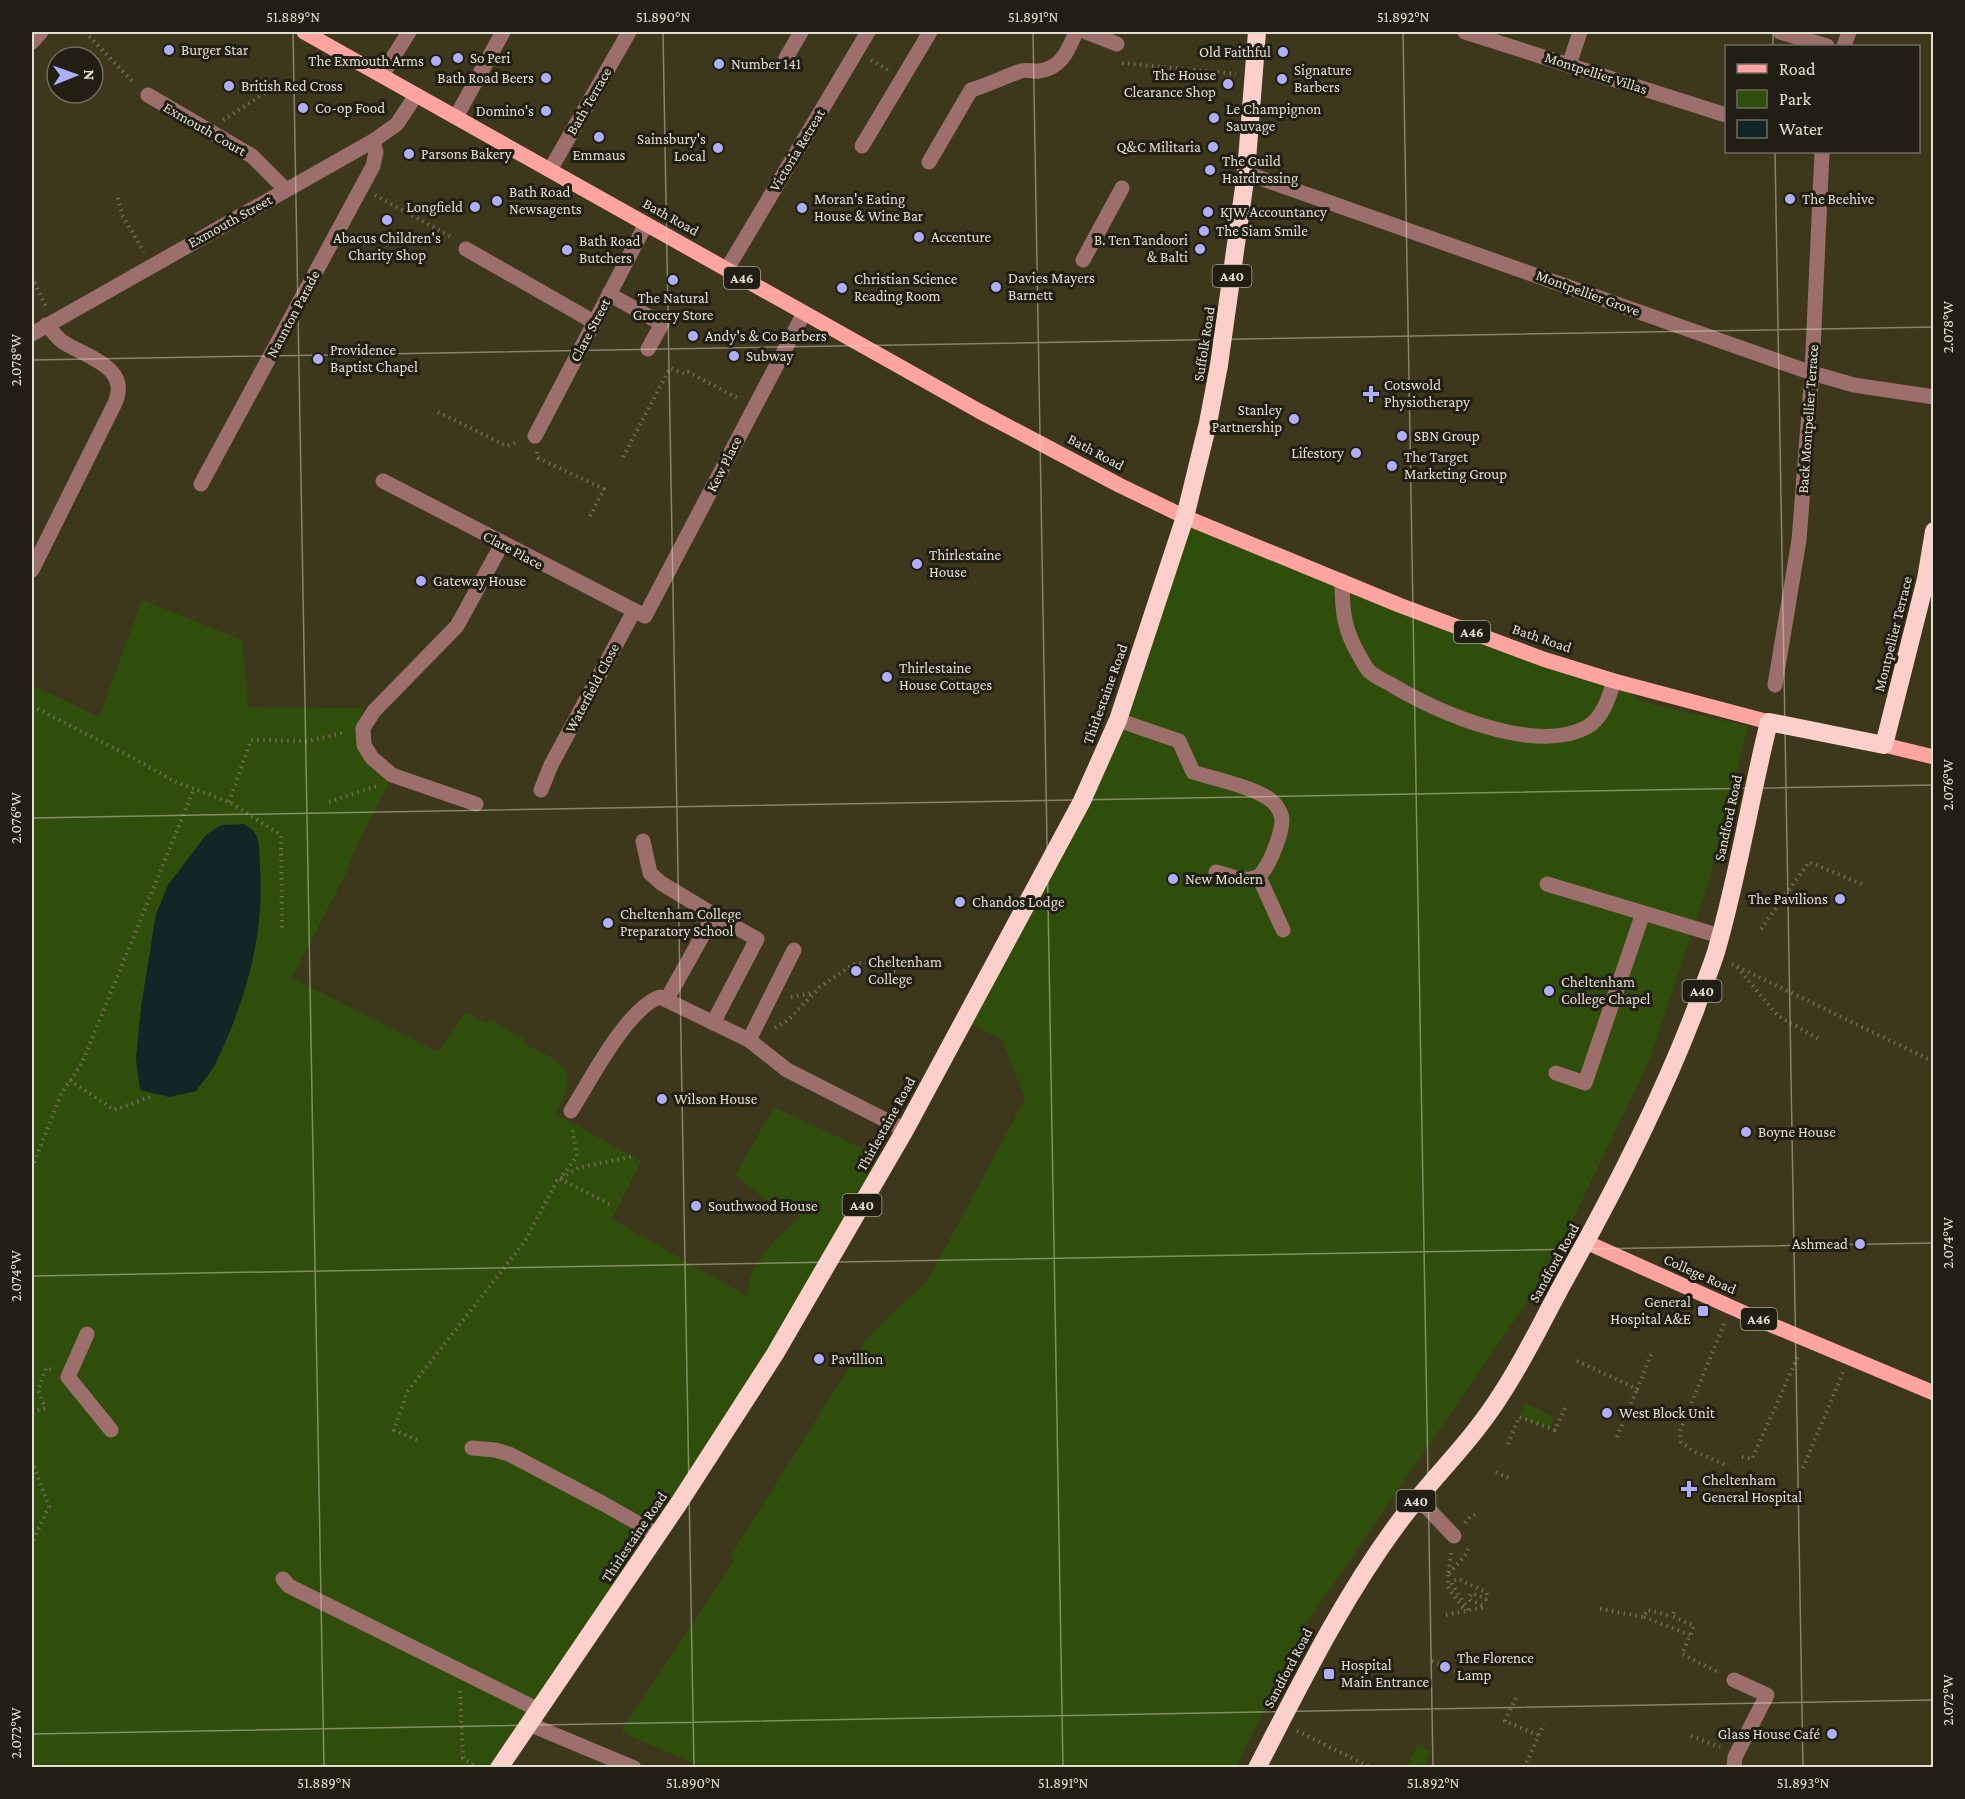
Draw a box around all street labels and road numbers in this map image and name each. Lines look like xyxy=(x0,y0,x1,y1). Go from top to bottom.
street label: Montpellier Villas xyxy=(1542,49,1649,98)
street label: Bath Terrace xyxy=(563,64,615,138)
street label: Exmouth Court xyxy=(161,99,250,160)
street label: Victoria Retreat xyxy=(766,105,828,194)
street label: Exmouth Street xyxy=(185,191,276,251)
street label: Bath Road xyxy=(640,195,702,239)
road number: A40 xyxy=(1212,265,1252,287)
street label: Naunton Parade xyxy=(263,267,323,360)
road number: A46 xyxy=(724,267,760,289)
street label: Montpellier Grove xyxy=(1534,267,1642,320)
street label: Clare Street xyxy=(567,295,614,364)
street label: Suffolk Road xyxy=(1190,305,1218,383)
street label: Back Montpellier Terrace xyxy=(1795,344,1822,494)
street label: Bath Road xyxy=(1065,431,1127,474)
street label: Kew Place xyxy=(703,433,745,494)
street label: Clare Place xyxy=(480,528,546,573)
street label: Montpellier Terrace xyxy=(1871,574,1916,693)
street label: Bath Road xyxy=(1510,620,1574,656)
road number: A46 xyxy=(1454,621,1490,643)
street label: Waterfield Close xyxy=(562,640,622,735)
street label: Thirlestaine Road xyxy=(1079,642,1131,746)
street label: Sandford Road xyxy=(1711,773,1745,863)
road number: A40 xyxy=(1682,980,1722,1002)
street label: Thirlestaine Road xyxy=(853,1074,919,1174)
road number: A40 xyxy=(842,1194,882,1216)
street label: Sandford Road xyxy=(1526,1221,1582,1305)
street label: College Road xyxy=(1661,1251,1739,1298)
road number: A46 xyxy=(1741,1308,1777,1330)
street label: Thirlestaine Road xyxy=(598,1489,670,1585)
road number: A40 xyxy=(1396,1490,1436,1512)
street label: Sandford Road xyxy=(1260,1625,1316,1711)

